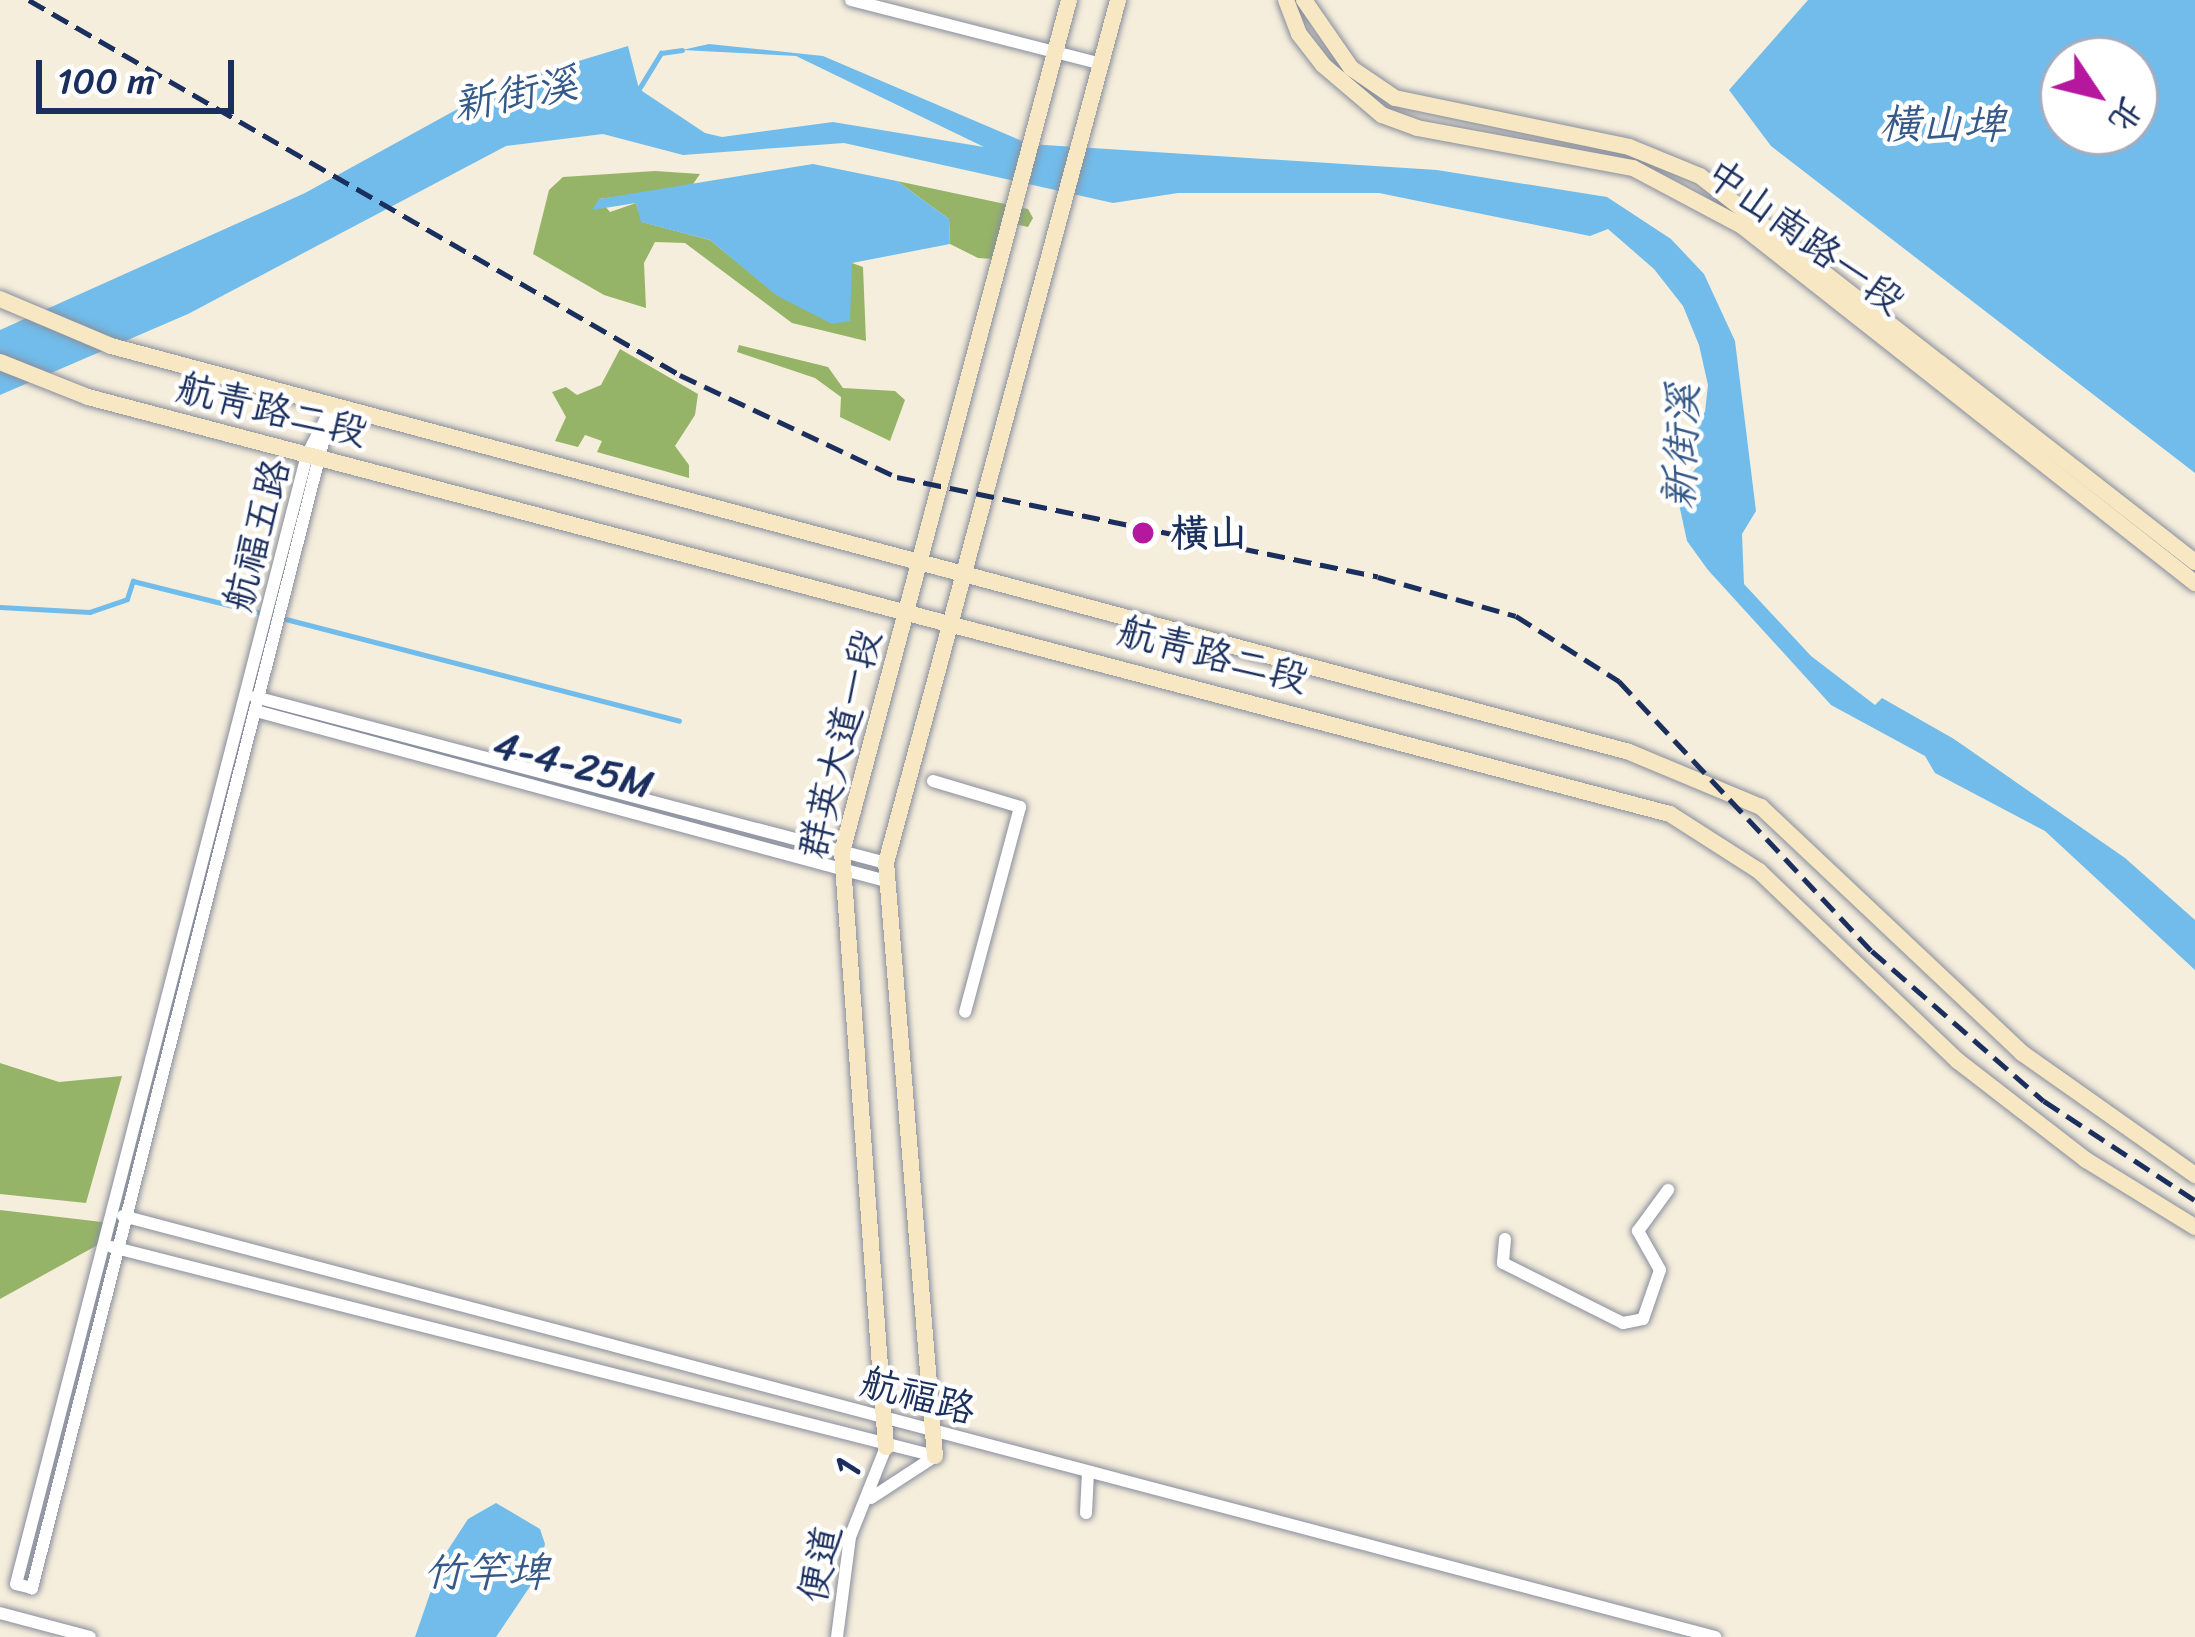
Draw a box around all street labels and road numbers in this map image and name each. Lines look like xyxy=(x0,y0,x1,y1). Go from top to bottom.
street label: 中山南路一段 xyxy=(1697,149,1913,325)
street label: 航青路二段 xyxy=(172,364,372,456)
street label: 航福五路 xyxy=(214,454,300,616)
street label: 航青路二段 xyxy=(1113,607,1313,703)
street label: 群英大道一段 xyxy=(789,625,891,863)
street label: 4-4-25M xyxy=(488,721,658,809)
street label: 航福路 xyxy=(855,1358,981,1434)
street label: 1 xyxy=(823,1453,873,1483)
street label: 便道 xyxy=(789,1521,851,1607)

